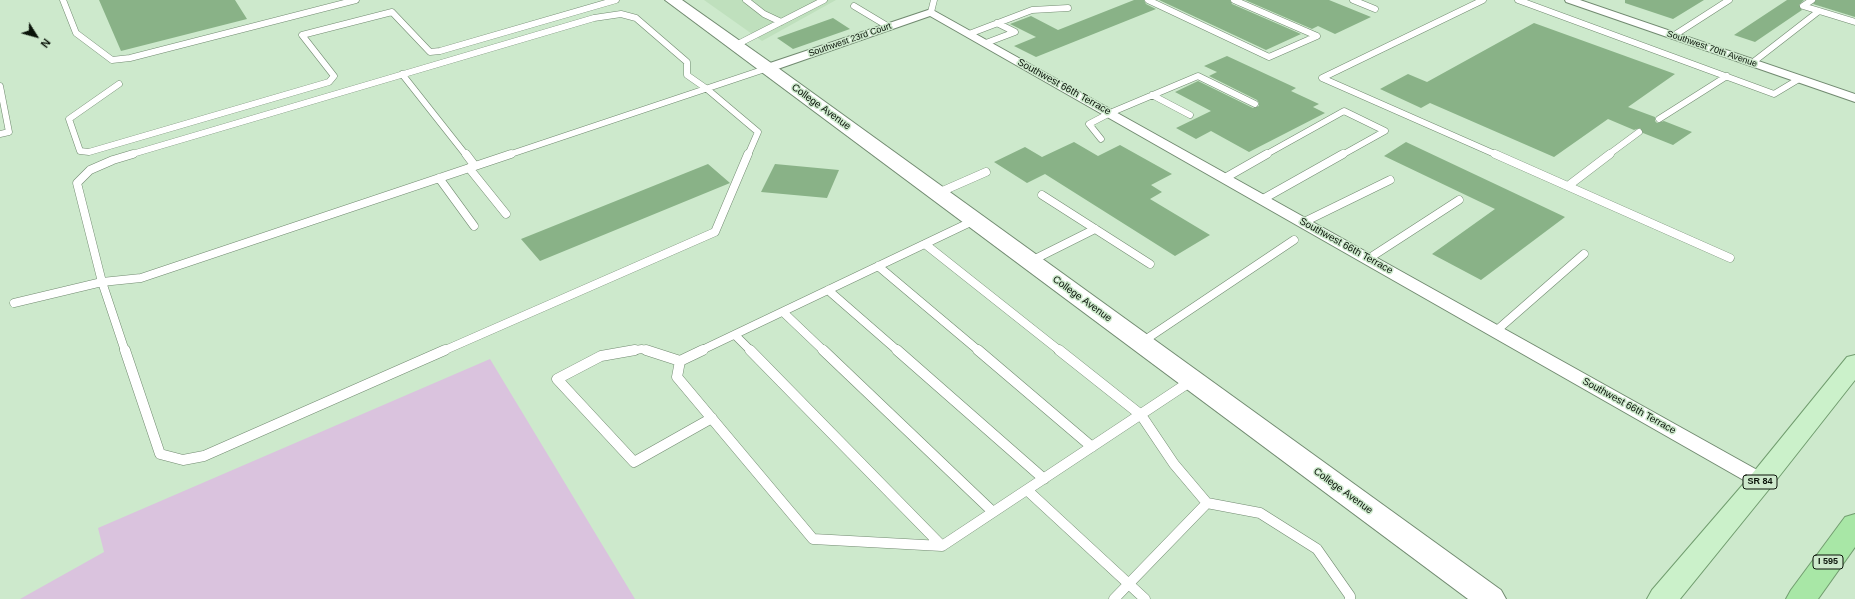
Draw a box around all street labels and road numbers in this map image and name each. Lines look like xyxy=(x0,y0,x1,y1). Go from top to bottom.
street label: Southwest 23rd Court xyxy=(807,21,893,59)
street label: Southwest 70th Avenue xyxy=(1665,28,1759,70)
street label: Southwest 66th Terrace xyxy=(1015,56,1113,118)
street label: College Avenue xyxy=(789,81,853,133)
street label: Southwest 66th Terrace xyxy=(1297,215,1395,277)
street label: College Avenue xyxy=(1050,273,1114,325)
street label: Southwest 66th Terrace xyxy=(1580,375,1678,437)
street label: College Avenue xyxy=(1311,465,1375,517)
road number: SR 84 xyxy=(1743,475,1777,489)
road number: I 595 xyxy=(1813,555,1843,569)

